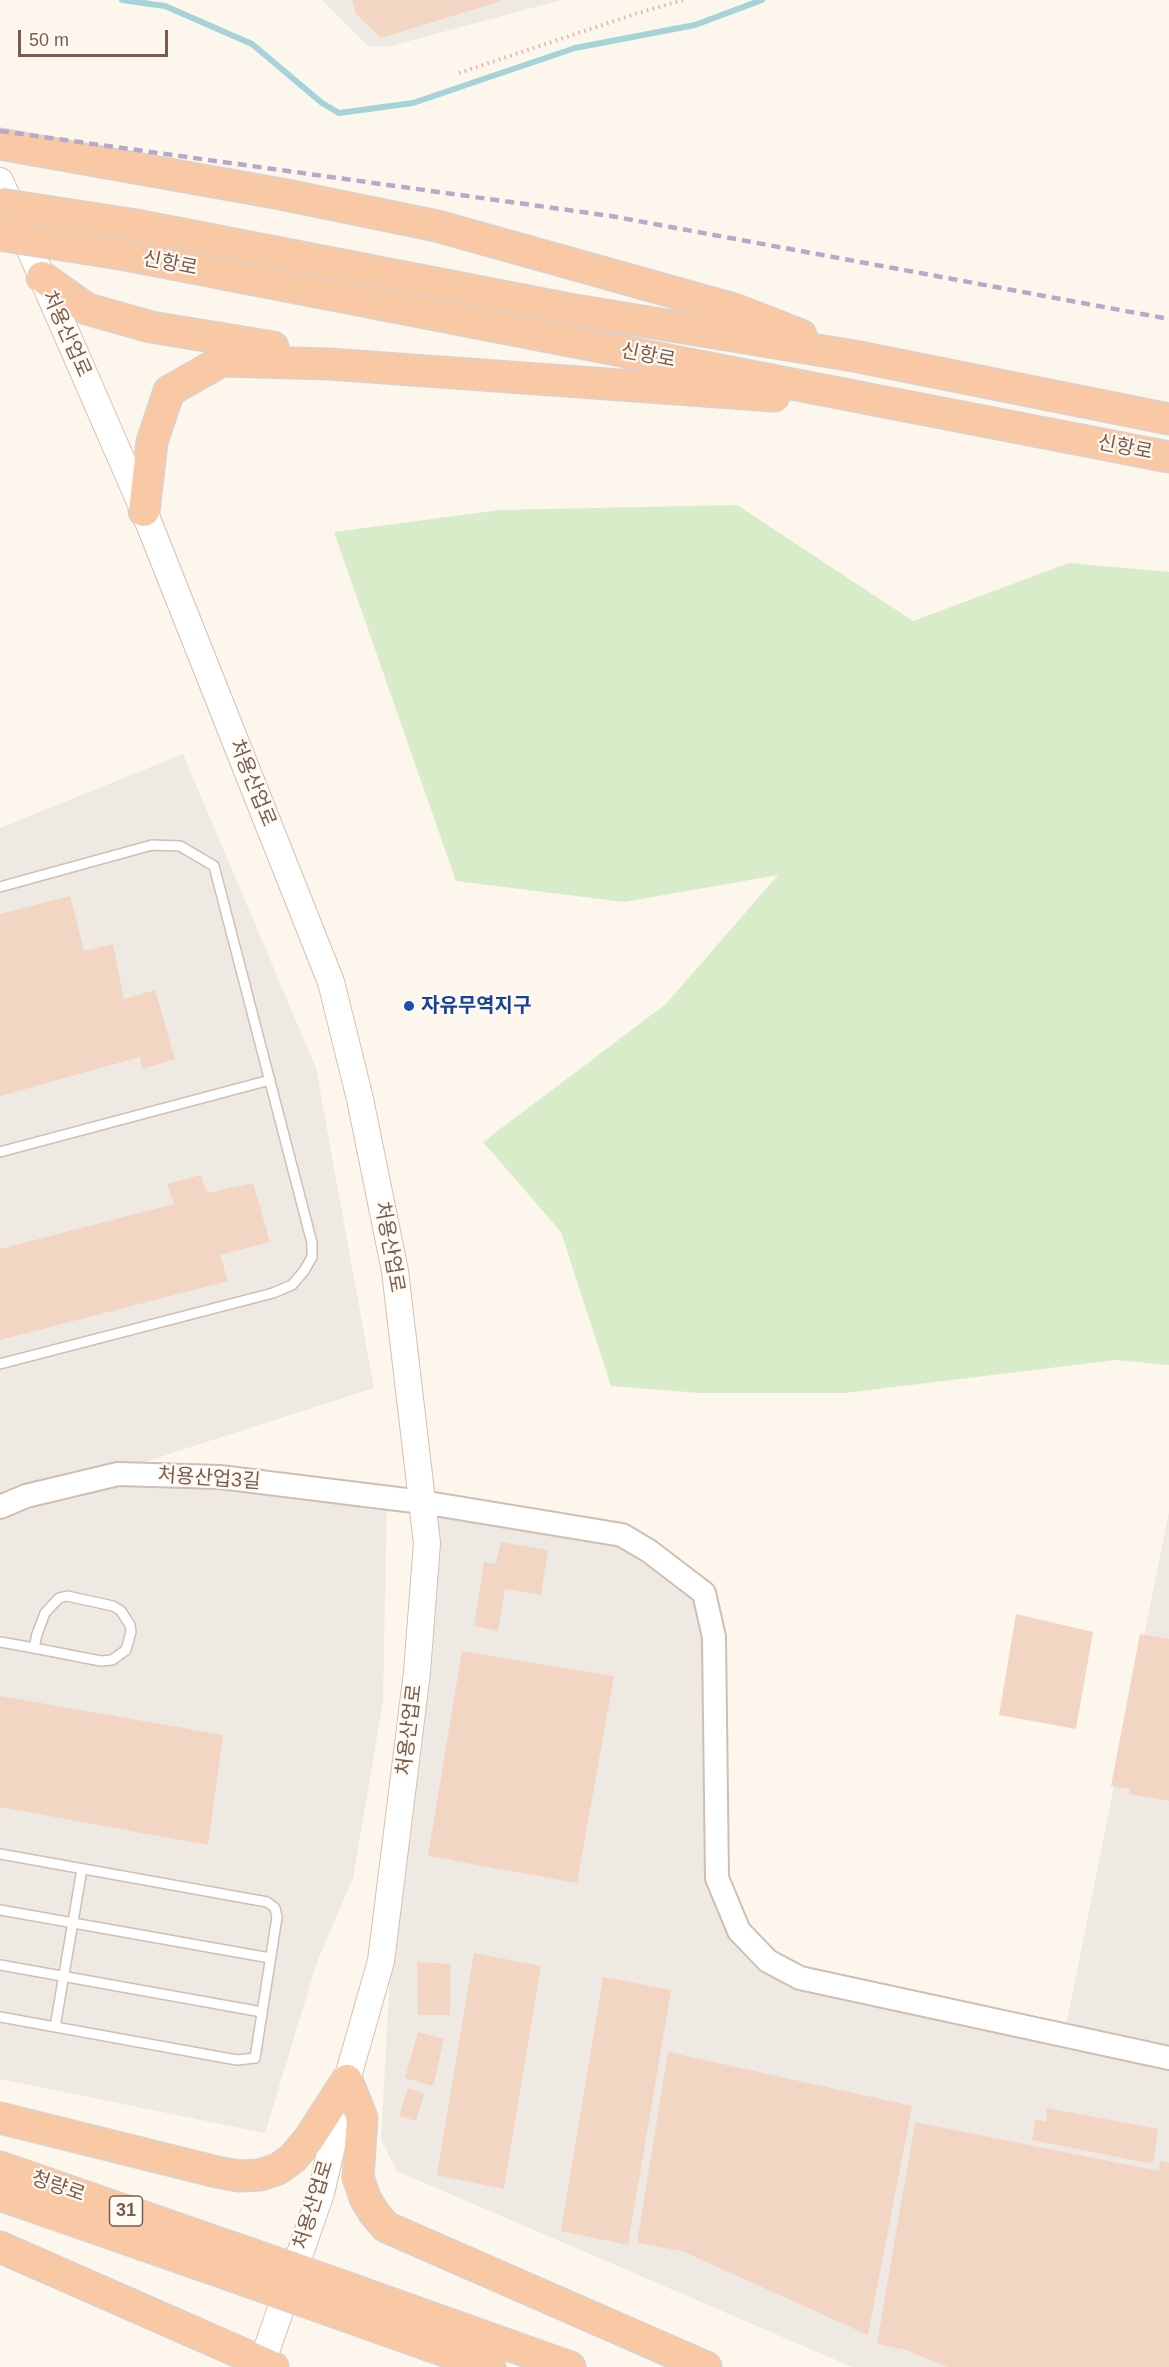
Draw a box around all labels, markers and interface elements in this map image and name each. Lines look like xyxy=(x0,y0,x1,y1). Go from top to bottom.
scale bar xyxy=(21,18,171,56)
text: 50 m xyxy=(29,30,69,50)
street label: 신항로 xyxy=(141,247,199,281)
street label: 처용산업로 xyxy=(36,287,96,381)
street label: 신항로 xyxy=(619,339,677,373)
street label: 신항로 xyxy=(1096,431,1154,465)
street label: 처용산업로 xyxy=(224,736,280,830)
place label: 자유무역지구 xyxy=(421,994,531,1018)
marker: 자유무역지구 xyxy=(402,999,416,1013)
street label: 처용산업로 xyxy=(369,1200,409,1294)
street label: 처용산업3길 xyxy=(157,1463,261,1495)
street label: 처용산업로 xyxy=(392,1683,428,1777)
street label: 처용산업로 xyxy=(289,2158,339,2252)
street label: 청량로 xyxy=(28,2167,88,2207)
road number: 31 xyxy=(110,2196,142,2226)

